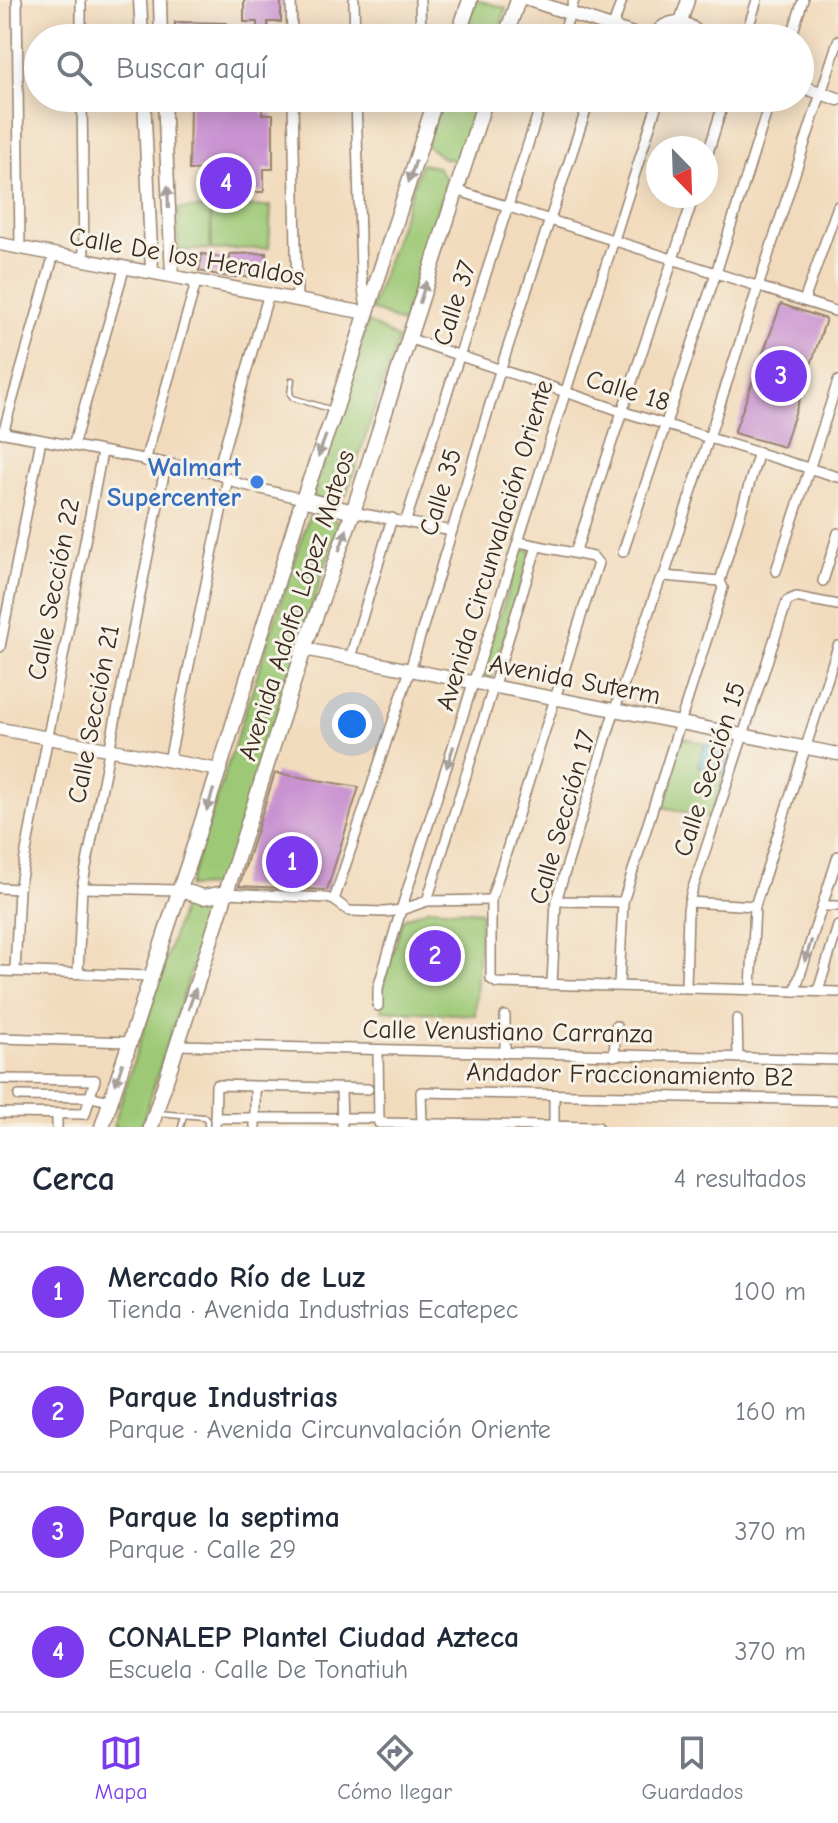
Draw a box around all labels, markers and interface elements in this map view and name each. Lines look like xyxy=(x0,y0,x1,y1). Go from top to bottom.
search box xyxy=(24,24,814,112)
icon: search xyxy=(52,46,96,90)
text: Buscar aquí xyxy=(116,51,267,86)
north arrow xyxy=(646,136,718,208)
pin: 4 xyxy=(200,153,252,213)
one-way arrow xyxy=(406,160,418,184)
one-way arrow xyxy=(162,184,175,209)
street label: Calle De los Heraldos xyxy=(67,222,307,292)
street label: Calle 37 xyxy=(427,257,483,350)
one-way arrow xyxy=(417,280,429,304)
pin: 3 xyxy=(755,346,807,406)
street label: Calle 18 xyxy=(582,364,673,418)
street label: Avenida Circunvalación Oriente xyxy=(430,376,560,714)
one-way arrow xyxy=(316,434,328,458)
street label: Calle 35 xyxy=(413,445,468,540)
street label: Avenida Adolfo López Mateos xyxy=(233,446,361,764)
place label: Walmart Supercenter xyxy=(107,453,242,513)
marker: Walmart Supercenter xyxy=(248,473,266,491)
street label: Calle Sección 22 xyxy=(22,496,86,683)
one-way arrow xyxy=(338,528,350,552)
street label: Calle Sección 21 xyxy=(62,622,126,806)
street label: Avenida Suterm xyxy=(487,649,663,711)
street label: Calle Sección 15 xyxy=(668,678,752,861)
your location xyxy=(332,704,372,744)
street label: Calle Sección 17 xyxy=(524,727,602,908)
one-way arrow xyxy=(444,745,456,769)
one-way arrow xyxy=(203,789,216,813)
pin: 1 xyxy=(266,832,318,892)
pin: 2 xyxy=(409,926,461,986)
one-way arrow xyxy=(802,939,814,963)
one-way arrow xyxy=(186,987,198,1011)
street label: Calle Venustiano Carranza xyxy=(362,1014,654,1050)
street label: Andador Fraccionamiento B2 xyxy=(466,1057,794,1093)
one-way arrow xyxy=(113,1062,125,1086)
text: Cerca xyxy=(32,1159,115,1199)
text: 4 resultados xyxy=(674,1164,806,1194)
text: Mercado Río de Luz xyxy=(108,1260,365,1295)
text: 1 xyxy=(53,1277,63,1307)
text: 100 m xyxy=(734,1277,806,1307)
text: Tienda · Avenida Industrias Ecatepec xyxy=(108,1295,518,1325)
text: Parque Industrias xyxy=(108,1380,337,1415)
text: 2 xyxy=(52,1397,64,1427)
text: 160 m xyxy=(736,1397,806,1427)
text: Parque · Avenida Circunvalación Oriente xyxy=(108,1415,551,1445)
text: Parque la septima xyxy=(108,1500,340,1535)
text: 3 xyxy=(52,1517,64,1547)
text: 370 m xyxy=(735,1517,806,1547)
text: Parque · Calle 29 xyxy=(108,1535,296,1565)
text: CONALEP Plantel Ciudad Azteca xyxy=(108,1620,519,1655)
text: 4 xyxy=(52,1637,64,1667)
text: 370 m xyxy=(735,1637,806,1667)
text: Escuela · Calle De Tonatiuh xyxy=(108,1655,408,1685)
tab: Mapa xyxy=(95,1731,148,1805)
tab: Cómo llegar xyxy=(337,1731,452,1805)
tab: Guardados xyxy=(641,1731,743,1805)

